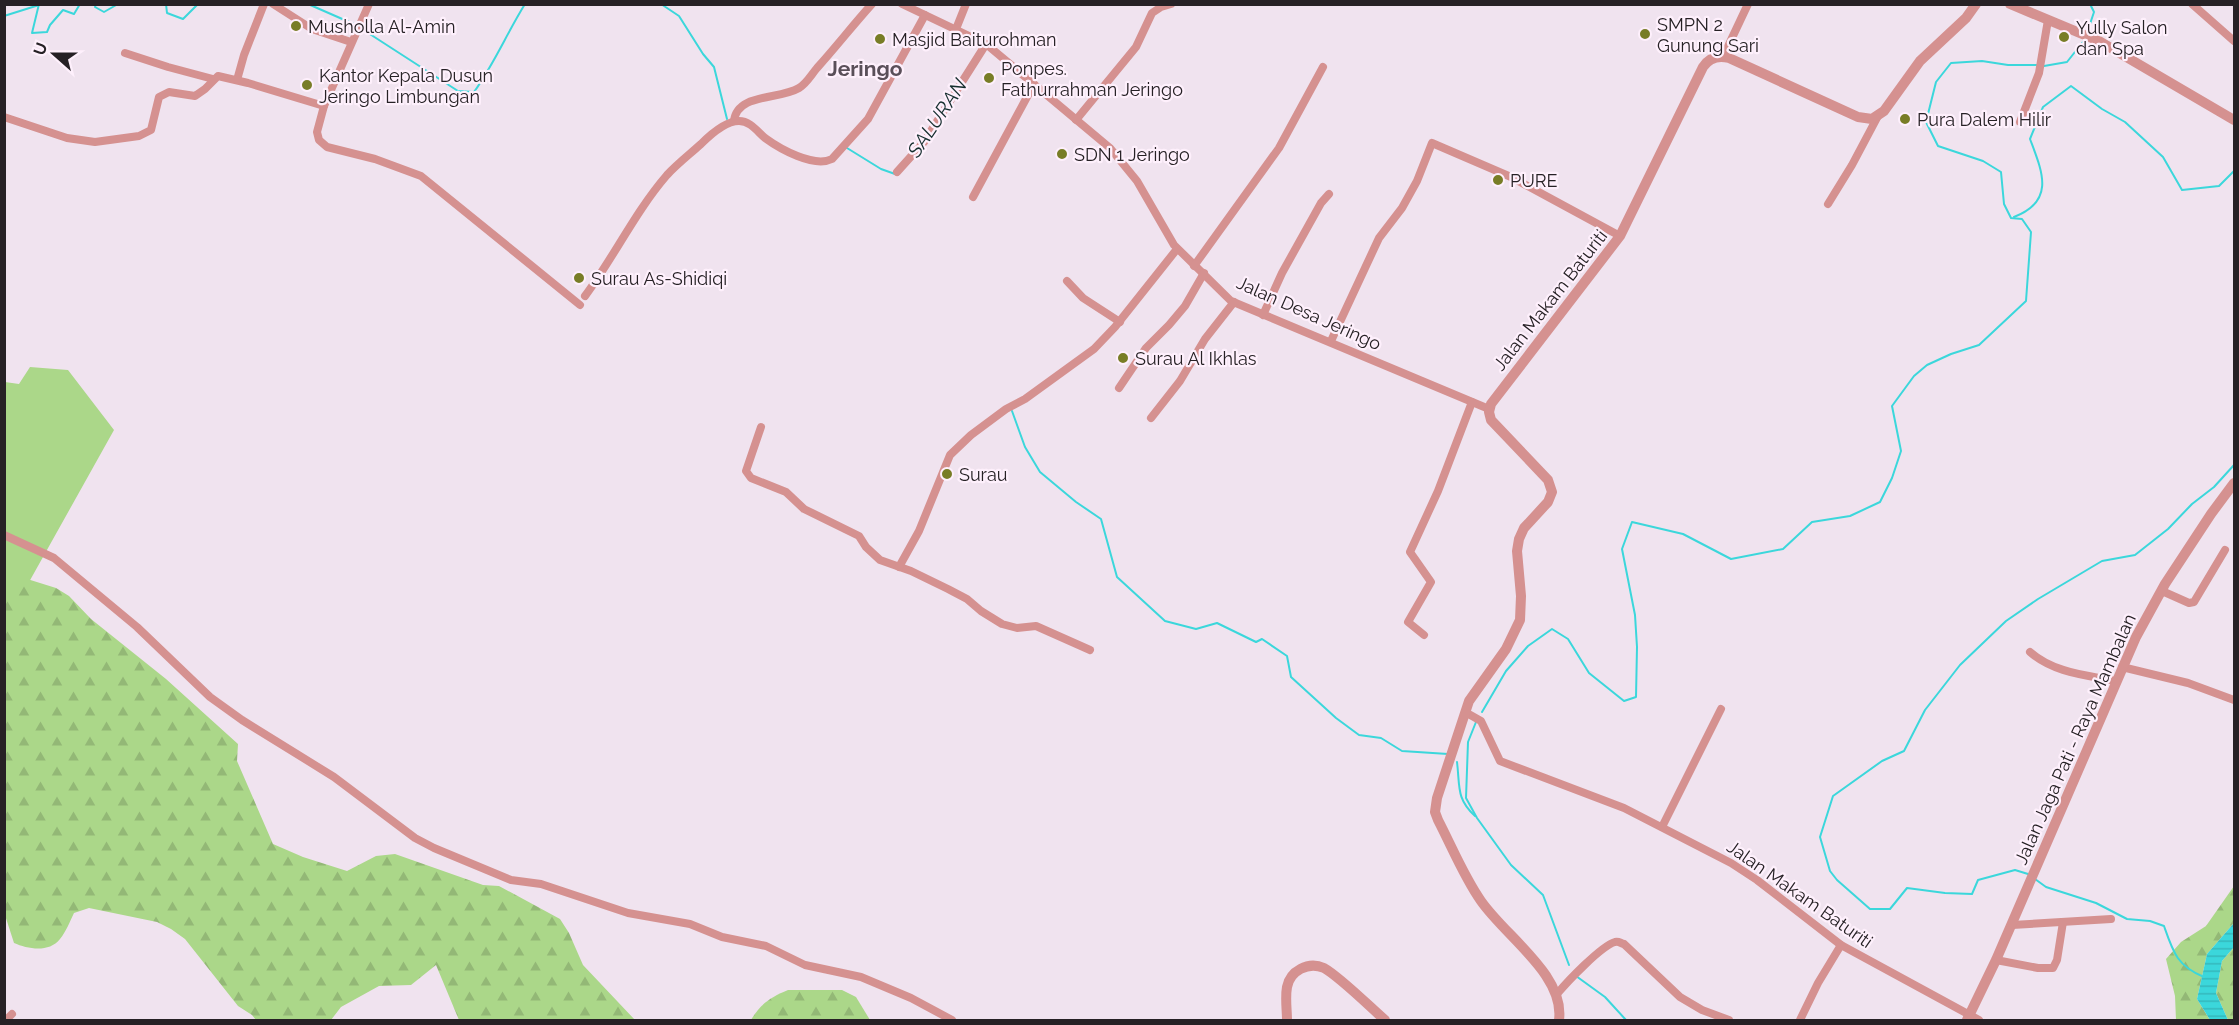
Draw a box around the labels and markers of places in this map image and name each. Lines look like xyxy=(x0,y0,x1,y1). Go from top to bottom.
place label: SMPN 2 Gunung Sari xyxy=(1657,14,1759,56)
place label: Musholla Al-Amin xyxy=(308,16,455,37)
place label: Yully Salon dan Spa xyxy=(2076,17,2168,59)
marker: Musholla Al-Amin xyxy=(289,19,303,33)
marker: SMPN 2 Gunung Sari xyxy=(1638,27,1652,41)
place label: Masjid Baiturohman xyxy=(892,29,1056,50)
marker: Yully Salon dan Spa xyxy=(2057,30,2071,44)
marker: Masjid Baiturohman xyxy=(873,32,887,46)
place label: Ponpes. Fathurrahman Jeringo xyxy=(1001,58,1183,100)
place label: Kantor Kepala Dusun Jeringo Limbungan xyxy=(319,65,493,107)
marker: Ponpes. Fathurrahman Jeringo xyxy=(982,71,996,85)
marker: Kantor Kepala Dusun Jeringo Limbungan xyxy=(300,78,314,92)
place label: Pura Dalem Hilir xyxy=(1917,109,2052,130)
marker: Pura Dalem Hilir xyxy=(1898,112,1912,126)
place label: SDN 1 Jeringo xyxy=(1074,144,1190,165)
marker: SDN 1 Jeringo xyxy=(1055,147,1069,161)
place label: PURE xyxy=(1510,170,1558,191)
marker: PURE xyxy=(1491,173,1505,187)
place label: Surau As-Shidiqi xyxy=(591,268,727,289)
marker: Surau As-Shidiqi xyxy=(572,271,586,285)
place label: Surau Al Ikhlas xyxy=(1135,348,1257,369)
marker: Surau Al Ikhlas xyxy=(1116,351,1130,365)
place label: Surau xyxy=(959,464,1007,485)
marker: Surau xyxy=(940,467,954,481)

